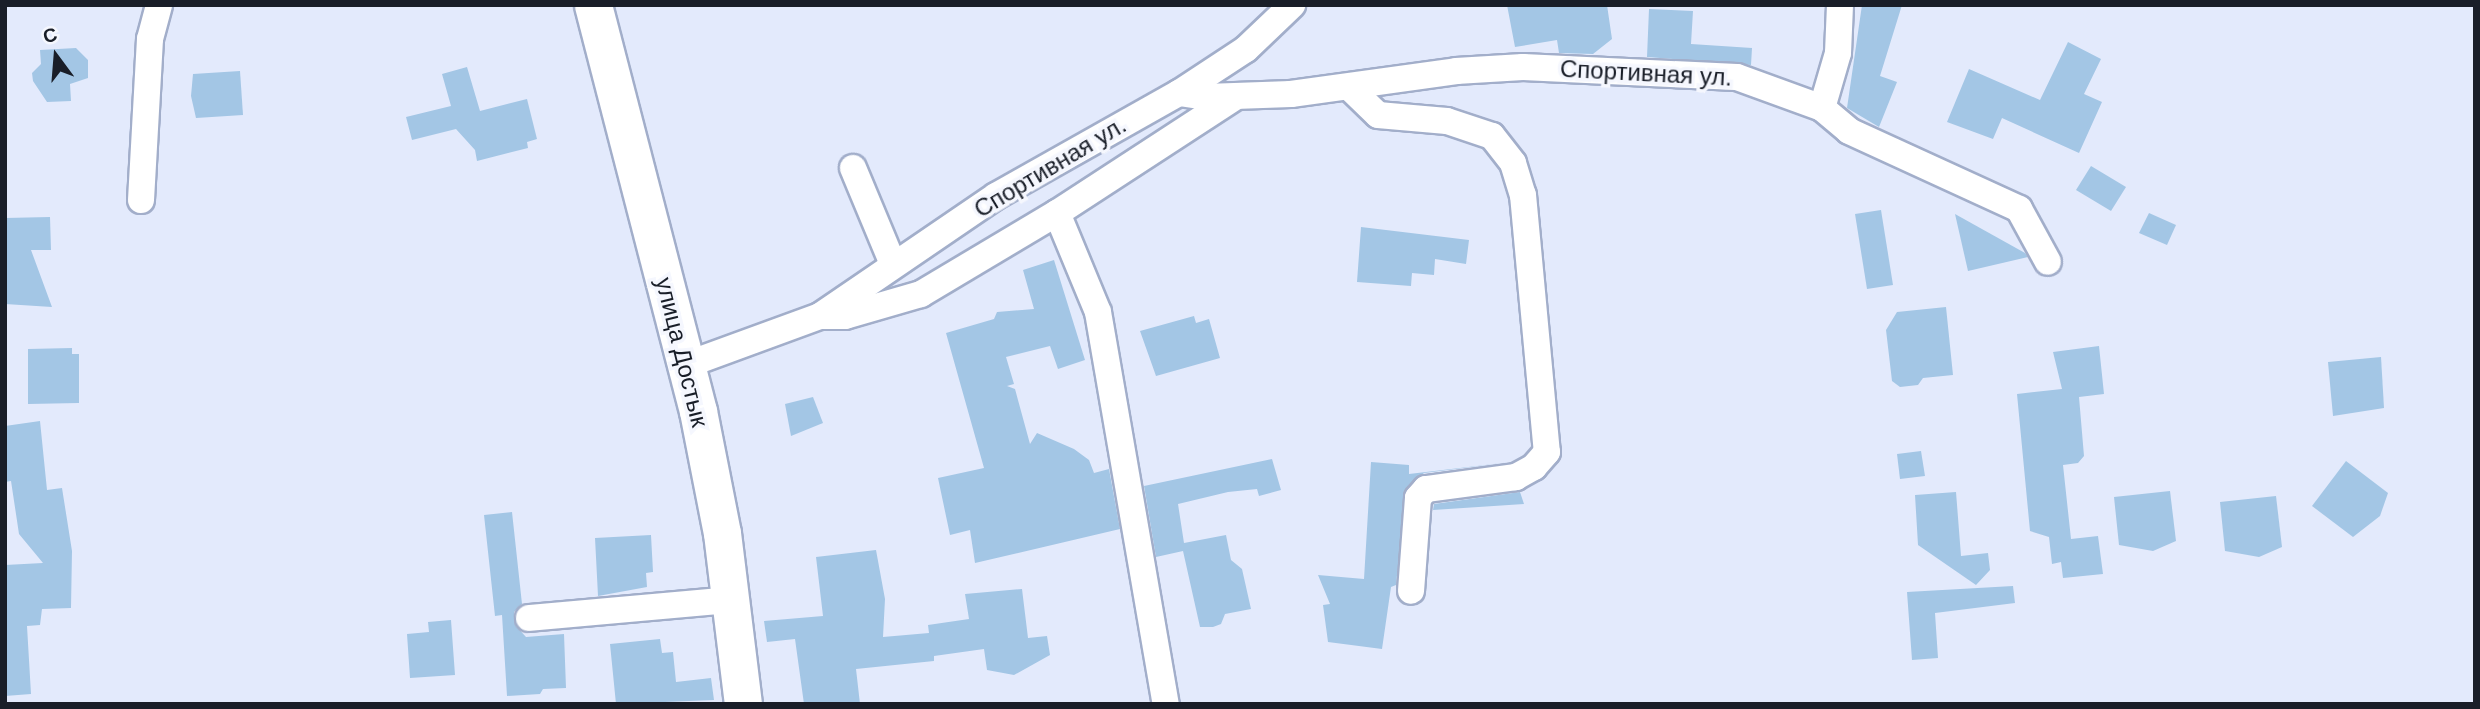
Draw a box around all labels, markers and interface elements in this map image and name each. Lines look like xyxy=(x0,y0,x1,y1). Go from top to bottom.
north arrow xyxy=(21,21,91,91)
text: С xyxy=(41,23,60,47)
street label: Спортивная ул. xyxy=(1559,54,1733,92)
street label: Спортивная ул. xyxy=(969,110,1131,224)
street label: улица Достык xyxy=(649,274,715,430)

